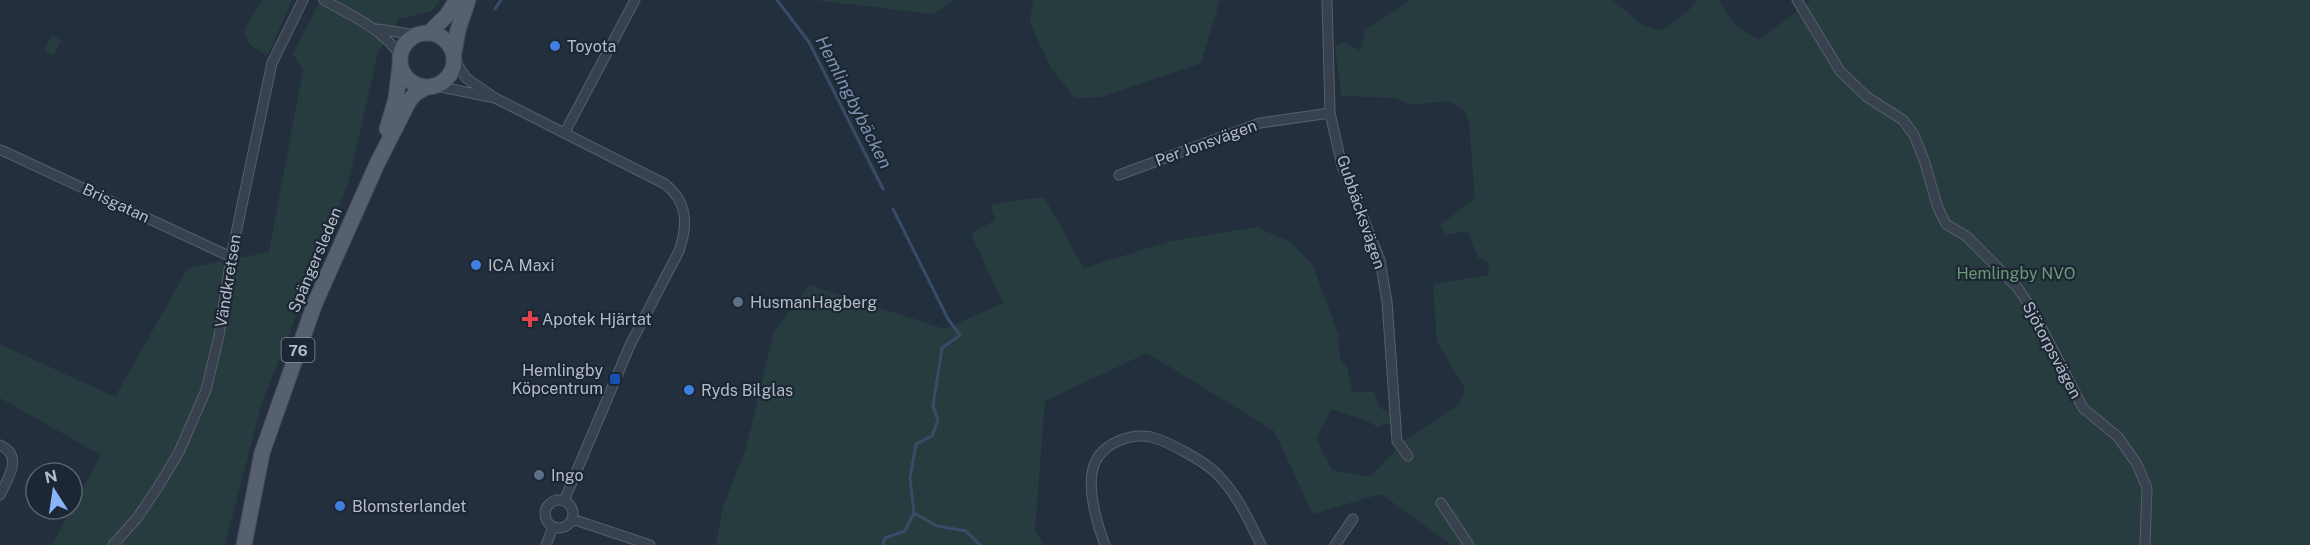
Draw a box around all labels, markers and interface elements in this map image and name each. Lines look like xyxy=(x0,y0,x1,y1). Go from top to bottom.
water label: Hemlingbybäcken xyxy=(811,32,897,172)
place label: Toyota xyxy=(567,37,616,56)
marker: Toyota xyxy=(548,39,562,53)
street label: Per Jonsvägen xyxy=(1153,116,1259,170)
street label: Gubbäcksvägen xyxy=(1333,153,1389,271)
street label: Brisgatan xyxy=(80,179,152,227)
street label: Spängersleden xyxy=(284,204,346,316)
street label: Vändkretsen xyxy=(211,233,245,329)
place label: ICA Maxi xyxy=(488,256,554,275)
marker: ICA Maxi xyxy=(469,258,483,272)
park label: Hemlingby NVO xyxy=(1956,264,2076,283)
place label: HusmanHagberg xyxy=(750,293,877,312)
marker: HusmanHagberg xyxy=(731,295,745,309)
street label: Sjötorpsvägen xyxy=(2018,298,2086,402)
place label: Apotek Hjärtat xyxy=(542,310,652,329)
marker: Apotek Hjärtat xyxy=(523,312,537,326)
road number: 76 xyxy=(282,338,314,362)
place label: Hemlingby Köpcentrum xyxy=(512,361,603,398)
marker: Hemlingby Köpcentrum xyxy=(608,372,622,386)
place label: Ryds Bilglas xyxy=(701,381,793,400)
marker: Ryds Bilglas xyxy=(682,383,696,397)
north arrow xyxy=(24,461,84,521)
text: N xyxy=(43,466,59,487)
place label: Ingo xyxy=(551,466,584,485)
marker: Ingo xyxy=(532,468,546,482)
place label: Blomsterlandet xyxy=(352,497,467,516)
marker: Blomsterlandet xyxy=(333,499,347,513)

